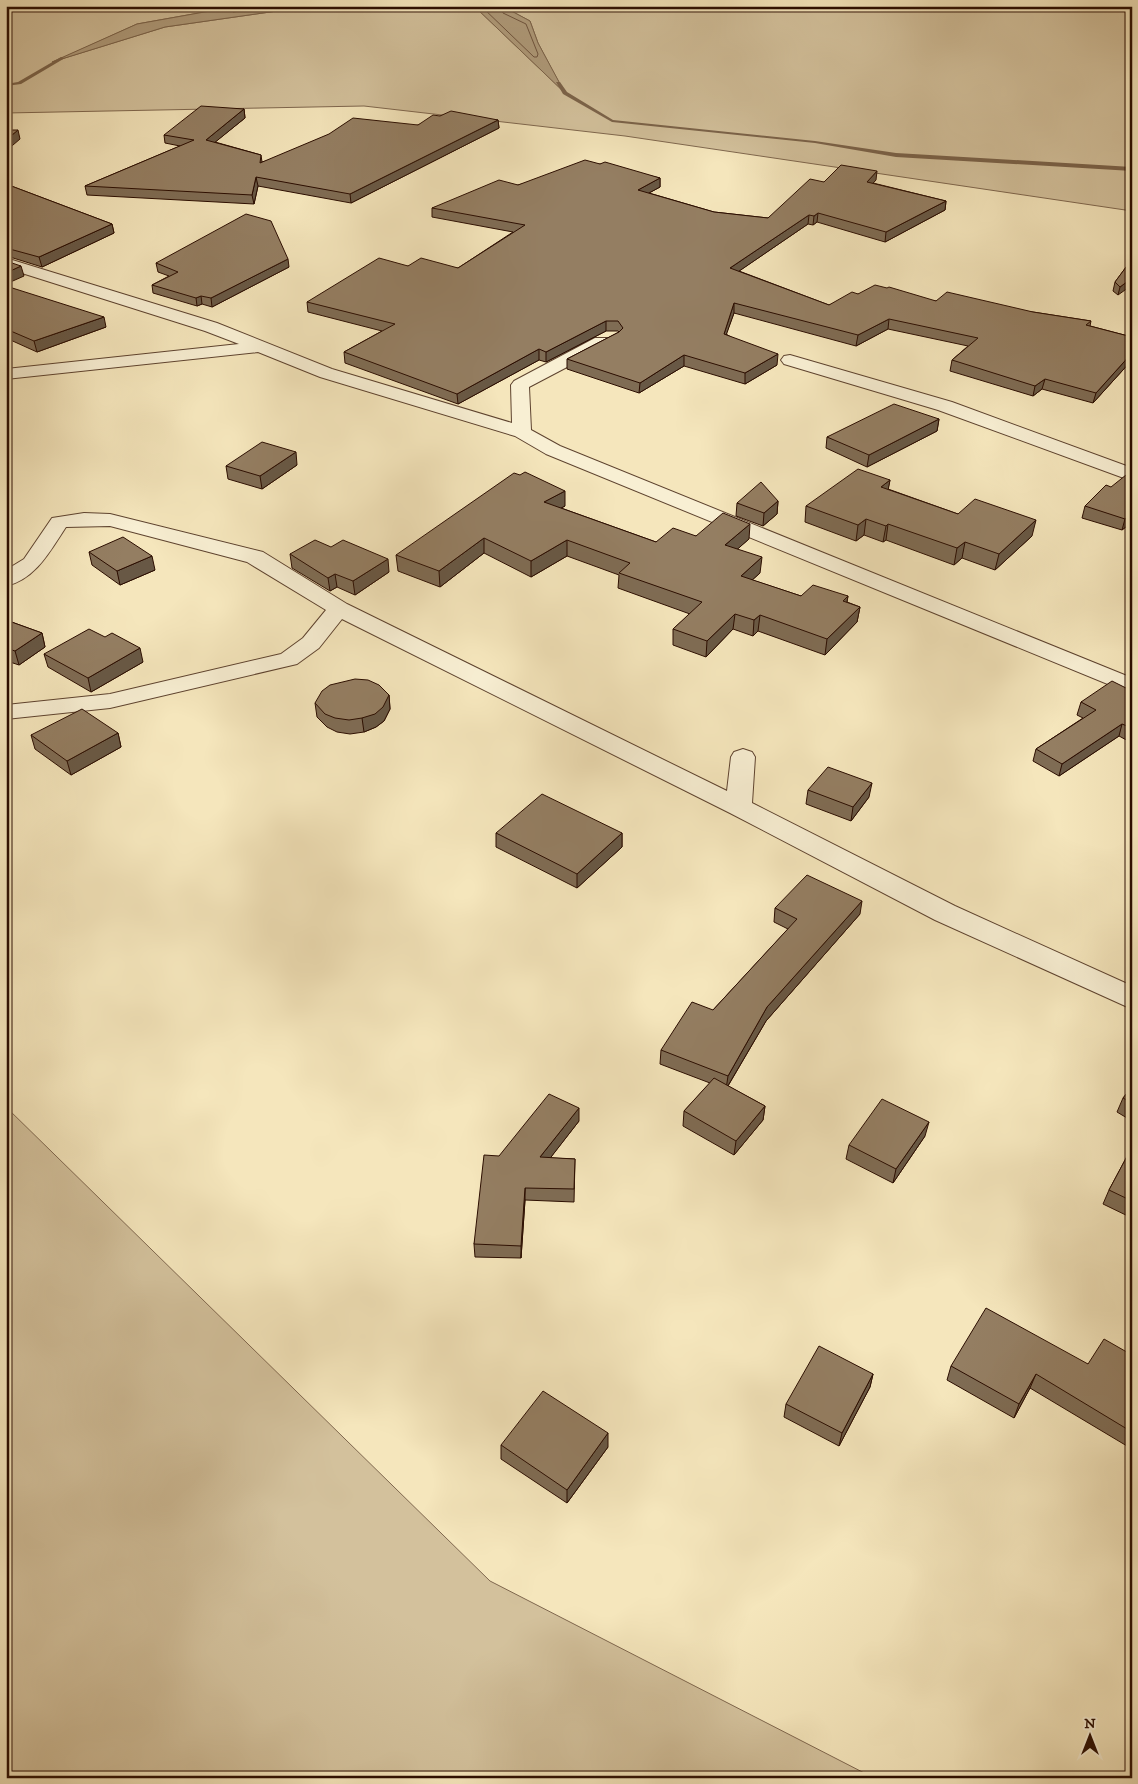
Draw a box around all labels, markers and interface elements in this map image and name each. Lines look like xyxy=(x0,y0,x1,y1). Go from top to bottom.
north arrow xyxy=(1066,1712,1116,1762)
text: N xyxy=(1084,1715,1096,1733)

